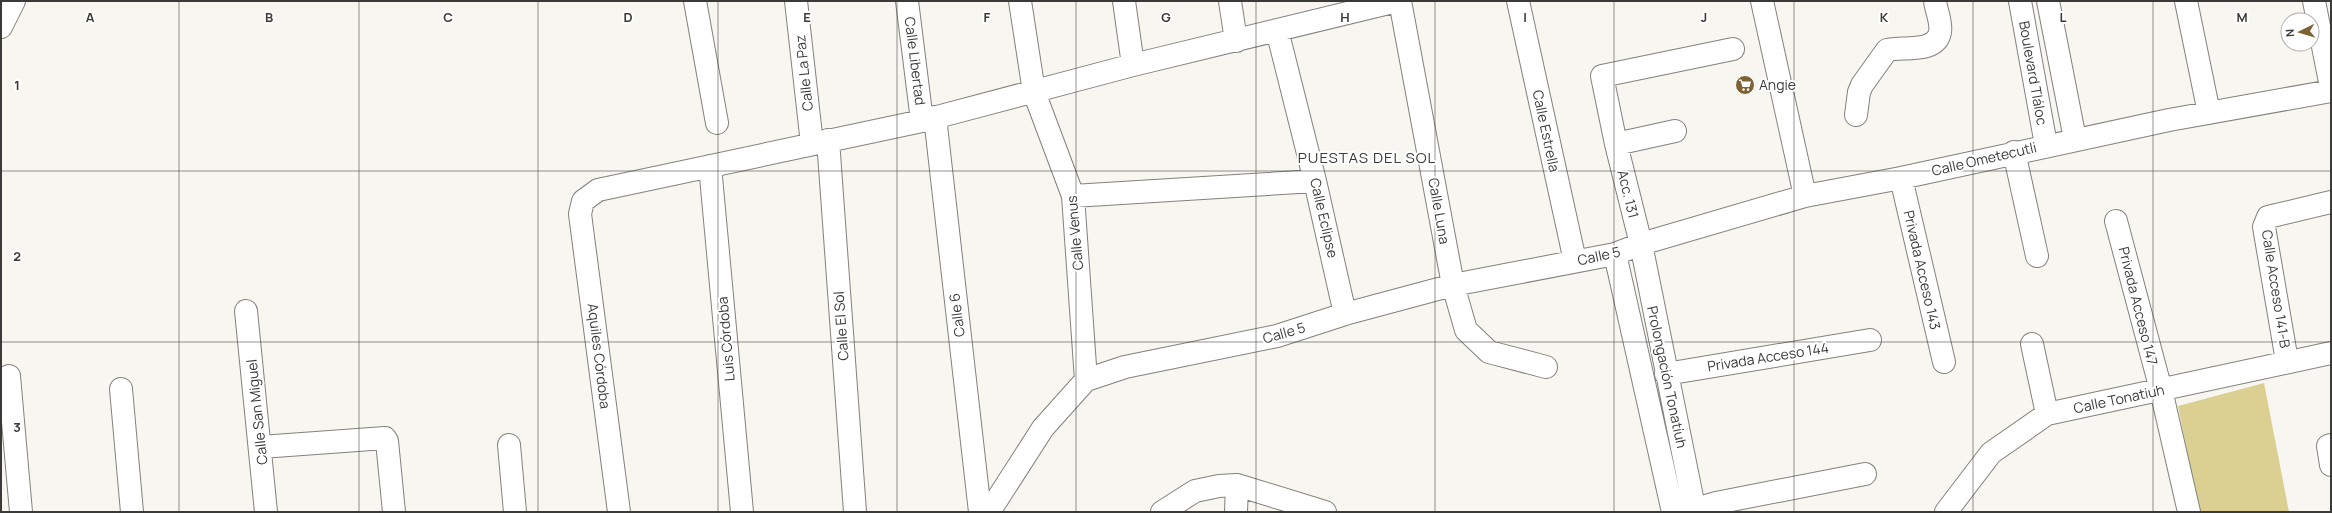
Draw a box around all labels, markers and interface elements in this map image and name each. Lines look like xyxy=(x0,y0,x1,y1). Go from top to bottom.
text: A xyxy=(86,8,95,26)
text: B xyxy=(265,8,273,26)
text: C xyxy=(443,8,453,26)
text: D xyxy=(623,8,633,26)
text: E xyxy=(803,8,811,26)
text: F xyxy=(984,8,991,26)
text: G xyxy=(1161,8,1171,26)
text: H xyxy=(1340,8,1350,26)
text: I xyxy=(1523,8,1527,26)
text: J xyxy=(1701,8,1707,26)
text: K xyxy=(1880,8,1889,26)
text: L xyxy=(2060,8,2067,26)
text: M xyxy=(2236,8,2248,26)
north arrow xyxy=(2280,12,2320,52)
street label: Calle Libertad xyxy=(901,16,930,106)
street label: Boulevard Tláloc xyxy=(2015,19,2052,127)
text: N xyxy=(2282,28,2297,38)
street label: Calle La Paz xyxy=(790,34,817,112)
supermarket icon: Angie xyxy=(1734,74,1756,96)
place label: Angie xyxy=(1759,75,1796,94)
text: 1 xyxy=(14,76,20,94)
street label: Calle Estrella xyxy=(1528,88,1564,174)
street label: Calle Ometecutli xyxy=(1930,137,2038,180)
district label: PUESTAS DEL SOL xyxy=(1298,147,1436,168)
street label: Acc. 131 xyxy=(1613,168,1644,220)
street label: Calle Eclipse xyxy=(1306,176,1343,260)
street label: Calle Luna xyxy=(1424,176,1455,245)
street label: Calle Venus xyxy=(1062,195,1087,271)
street label: Privada Acceso 143 xyxy=(1899,208,1945,332)
street label: Calle Acceso 141-B xyxy=(2258,228,2295,350)
street label: Calle 5 xyxy=(1576,242,1622,269)
street label: Privada Acceso 147 xyxy=(2115,245,2162,367)
text: 2 xyxy=(13,247,21,265)
street label: Calle El Sol xyxy=(829,291,852,361)
street label: Calle 6 xyxy=(944,292,969,338)
street label: Luis Córdoba xyxy=(712,296,739,382)
street label: Aquiles Córdoba xyxy=(584,302,615,410)
street label: Prolongación Tonatíuh xyxy=(1643,304,1692,450)
street label: Calle 5 xyxy=(1260,317,1307,348)
street label: Privada Acceso 144 xyxy=(1706,338,1830,375)
street label: Calle San Miguel xyxy=(242,358,271,466)
street label: Calle Tonatiuh xyxy=(2072,380,2166,417)
text: 3 xyxy=(13,418,21,436)

